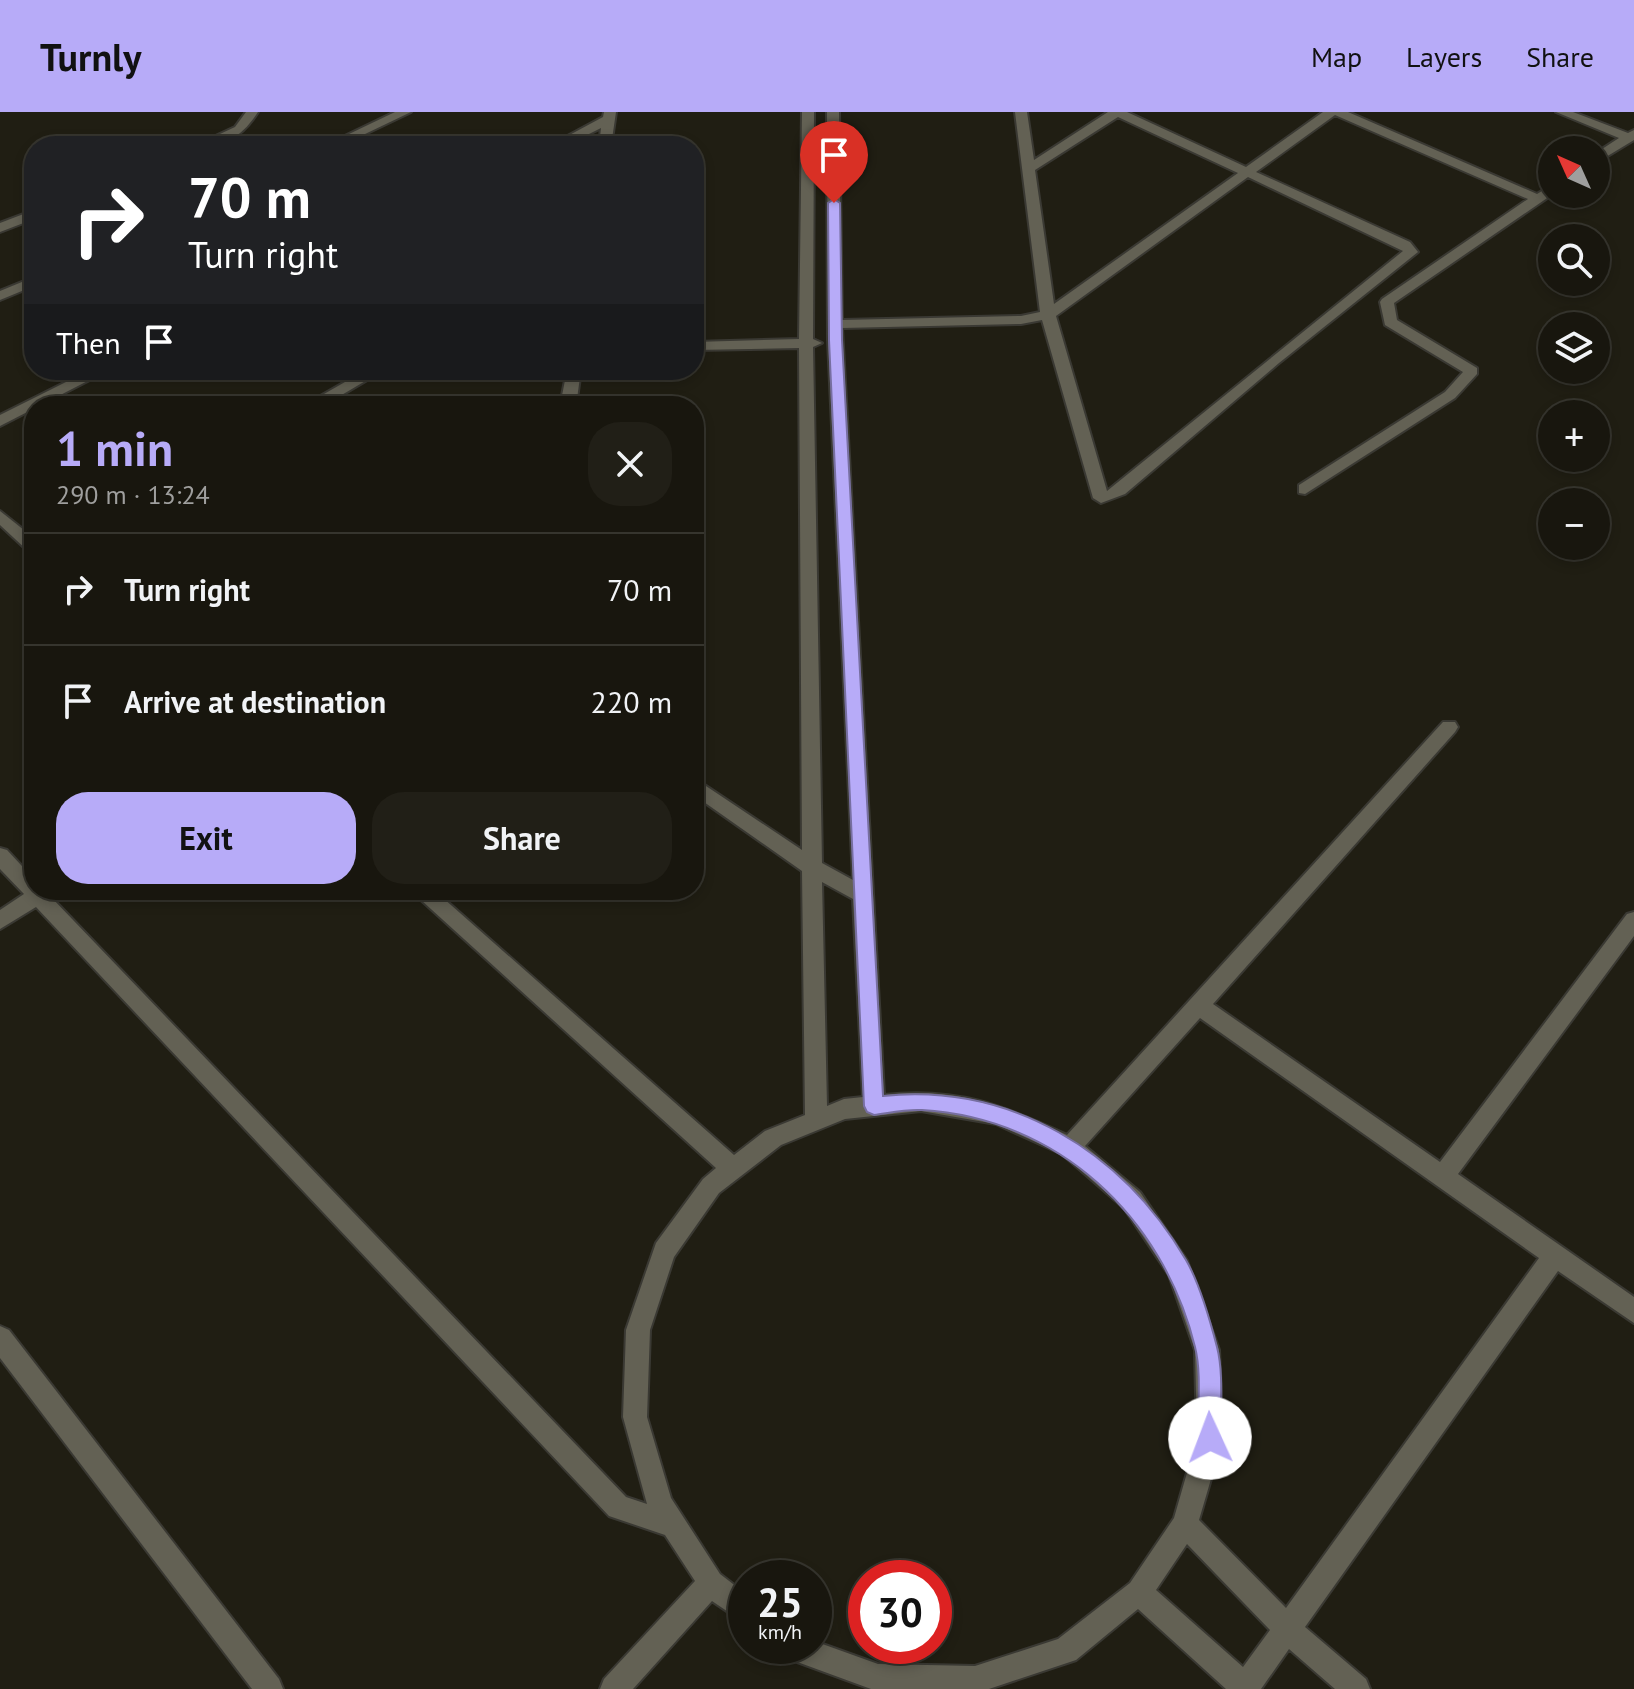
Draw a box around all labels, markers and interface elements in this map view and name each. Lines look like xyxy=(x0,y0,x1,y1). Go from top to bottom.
text: Turnly xyxy=(40,32,141,81)
text: Map xyxy=(1311,38,1362,75)
text: Layers xyxy=(1406,38,1482,75)
text: Share xyxy=(1526,38,1594,75)
pin xyxy=(800,121,868,203)
icon: arrive xyxy=(812,133,856,177)
north arrow xyxy=(1538,136,1610,208)
map controls xyxy=(1538,136,1610,560)
text: 70 m xyxy=(188,161,311,233)
icon: right xyxy=(56,168,160,272)
button: search xyxy=(1538,224,1610,296)
text: Turn right xyxy=(188,231,338,278)
button: layers xyxy=(1538,312,1610,384)
icon: arrive xyxy=(137,320,181,364)
text: Then xyxy=(56,323,121,362)
button: + xyxy=(1538,400,1610,472)
text: 1 min xyxy=(56,417,173,479)
button: close xyxy=(588,422,672,506)
text: 290 m · 13:24 xyxy=(56,478,210,511)
button: − xyxy=(1538,488,1610,560)
icon: right xyxy=(56,567,100,611)
text: Turn right xyxy=(124,570,250,609)
text: 70 m xyxy=(607,570,672,609)
icon: arrive xyxy=(56,679,100,723)
text: Arrive at destination xyxy=(124,682,386,721)
text: 220 m xyxy=(591,682,672,721)
button: Exit xyxy=(56,792,356,884)
button: Share xyxy=(372,792,672,884)
position arrow xyxy=(1168,1396,1252,1480)
speed limit sign: 30 xyxy=(848,1560,952,1664)
text: 25 xyxy=(757,1576,803,1628)
text: km/h xyxy=(758,1619,802,1645)

